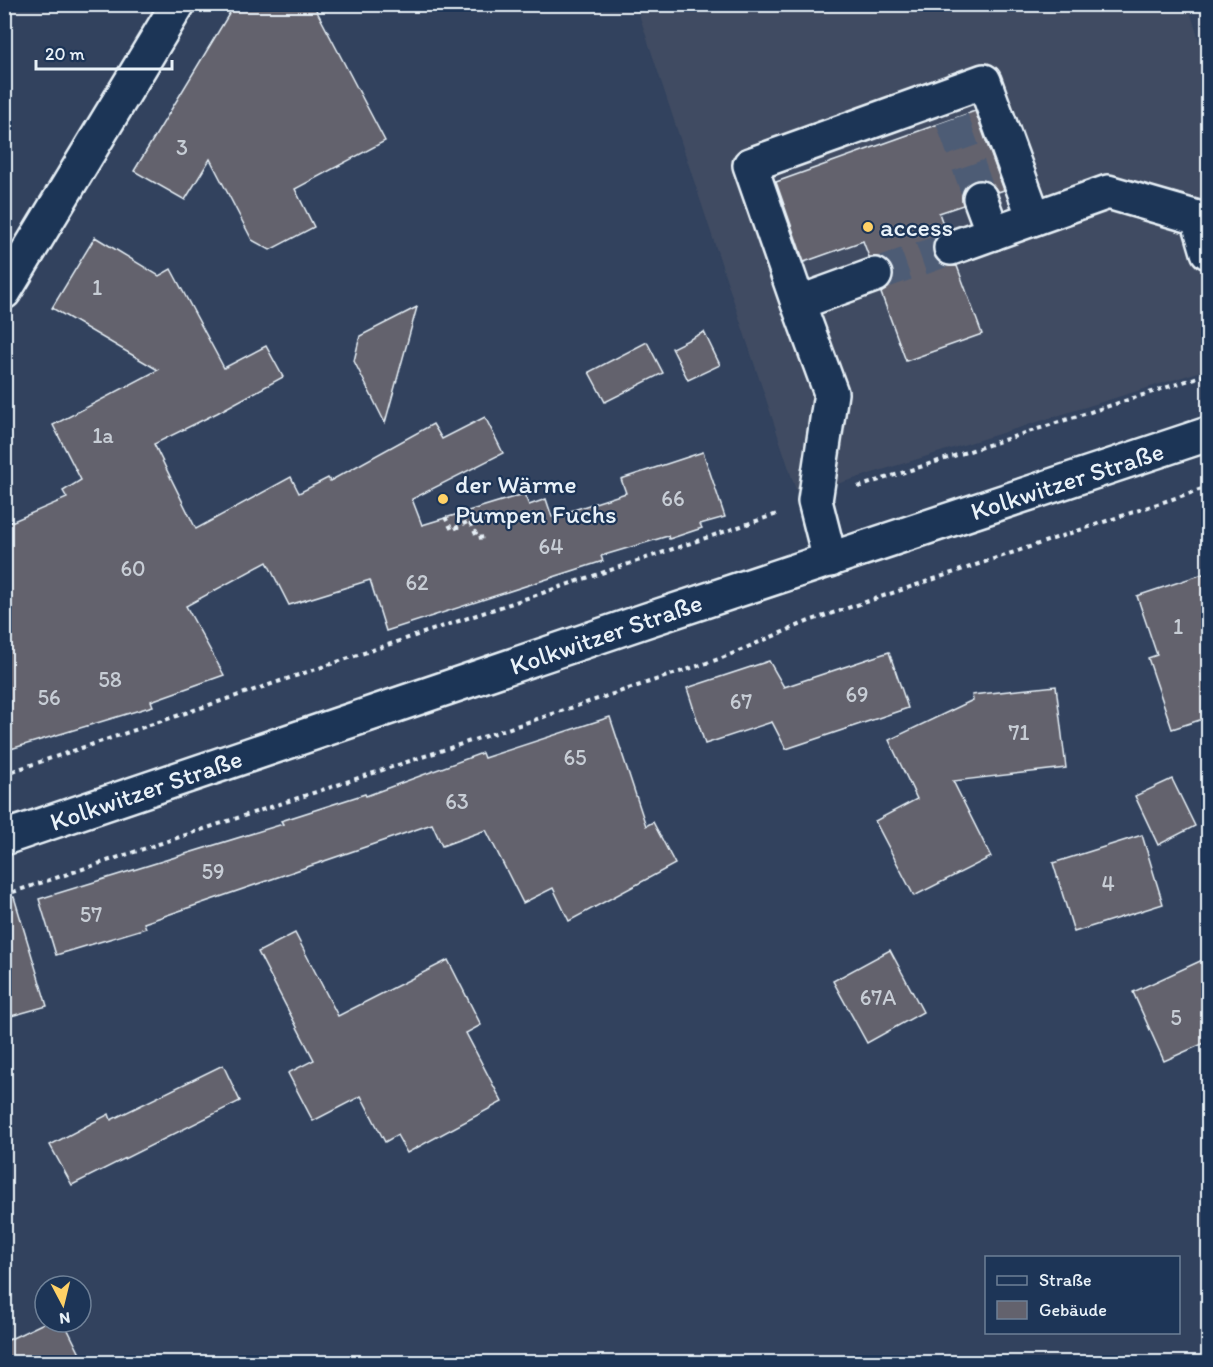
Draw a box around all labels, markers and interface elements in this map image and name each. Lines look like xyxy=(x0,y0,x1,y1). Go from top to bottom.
scale bar xyxy=(36,33,172,71)
text: 20 m xyxy=(45,43,85,65)
house number: 3 xyxy=(176,134,188,161)
place label: access xyxy=(880,211,953,243)
marker: access xyxy=(861,220,875,234)
house number: 1 xyxy=(92,274,102,301)
house number: 1a xyxy=(92,422,114,449)
street label: Kolkwitzer Straße xyxy=(966,435,1168,527)
place label: der Wärme Pumpen Fuchs xyxy=(455,468,617,530)
house number: 66 xyxy=(661,485,685,512)
marker: der Wärme Pumpen Fuchs xyxy=(436,492,450,506)
house number: 64 xyxy=(539,533,563,560)
house number: 60 xyxy=(120,555,146,582)
house number: 62 xyxy=(405,569,429,596)
street label: Kolkwitzer Straße xyxy=(506,586,706,682)
house number: 1 xyxy=(1173,613,1183,640)
house number: 58 xyxy=(98,666,122,693)
house number: 69 xyxy=(845,681,869,708)
house number: 56 xyxy=(37,684,61,711)
house number: 67 xyxy=(730,688,752,715)
house number: 71 xyxy=(1008,719,1030,746)
street label: Kolkwitzer Straße xyxy=(46,742,246,838)
house number: 65 xyxy=(563,744,587,771)
house number: 63 xyxy=(445,788,469,815)
house number: 59 xyxy=(201,858,225,885)
house number: 4 xyxy=(1101,870,1115,897)
house number: 57 xyxy=(80,901,102,928)
house number: 67A xyxy=(860,984,896,1011)
house number: 5 xyxy=(1170,1004,1182,1031)
legend xyxy=(985,1256,1180,1334)
text: Straße xyxy=(1039,1269,1092,1291)
north arrow xyxy=(33,1274,93,1334)
text: Gebäude xyxy=(1039,1299,1107,1321)
text: N xyxy=(58,1308,71,1328)

